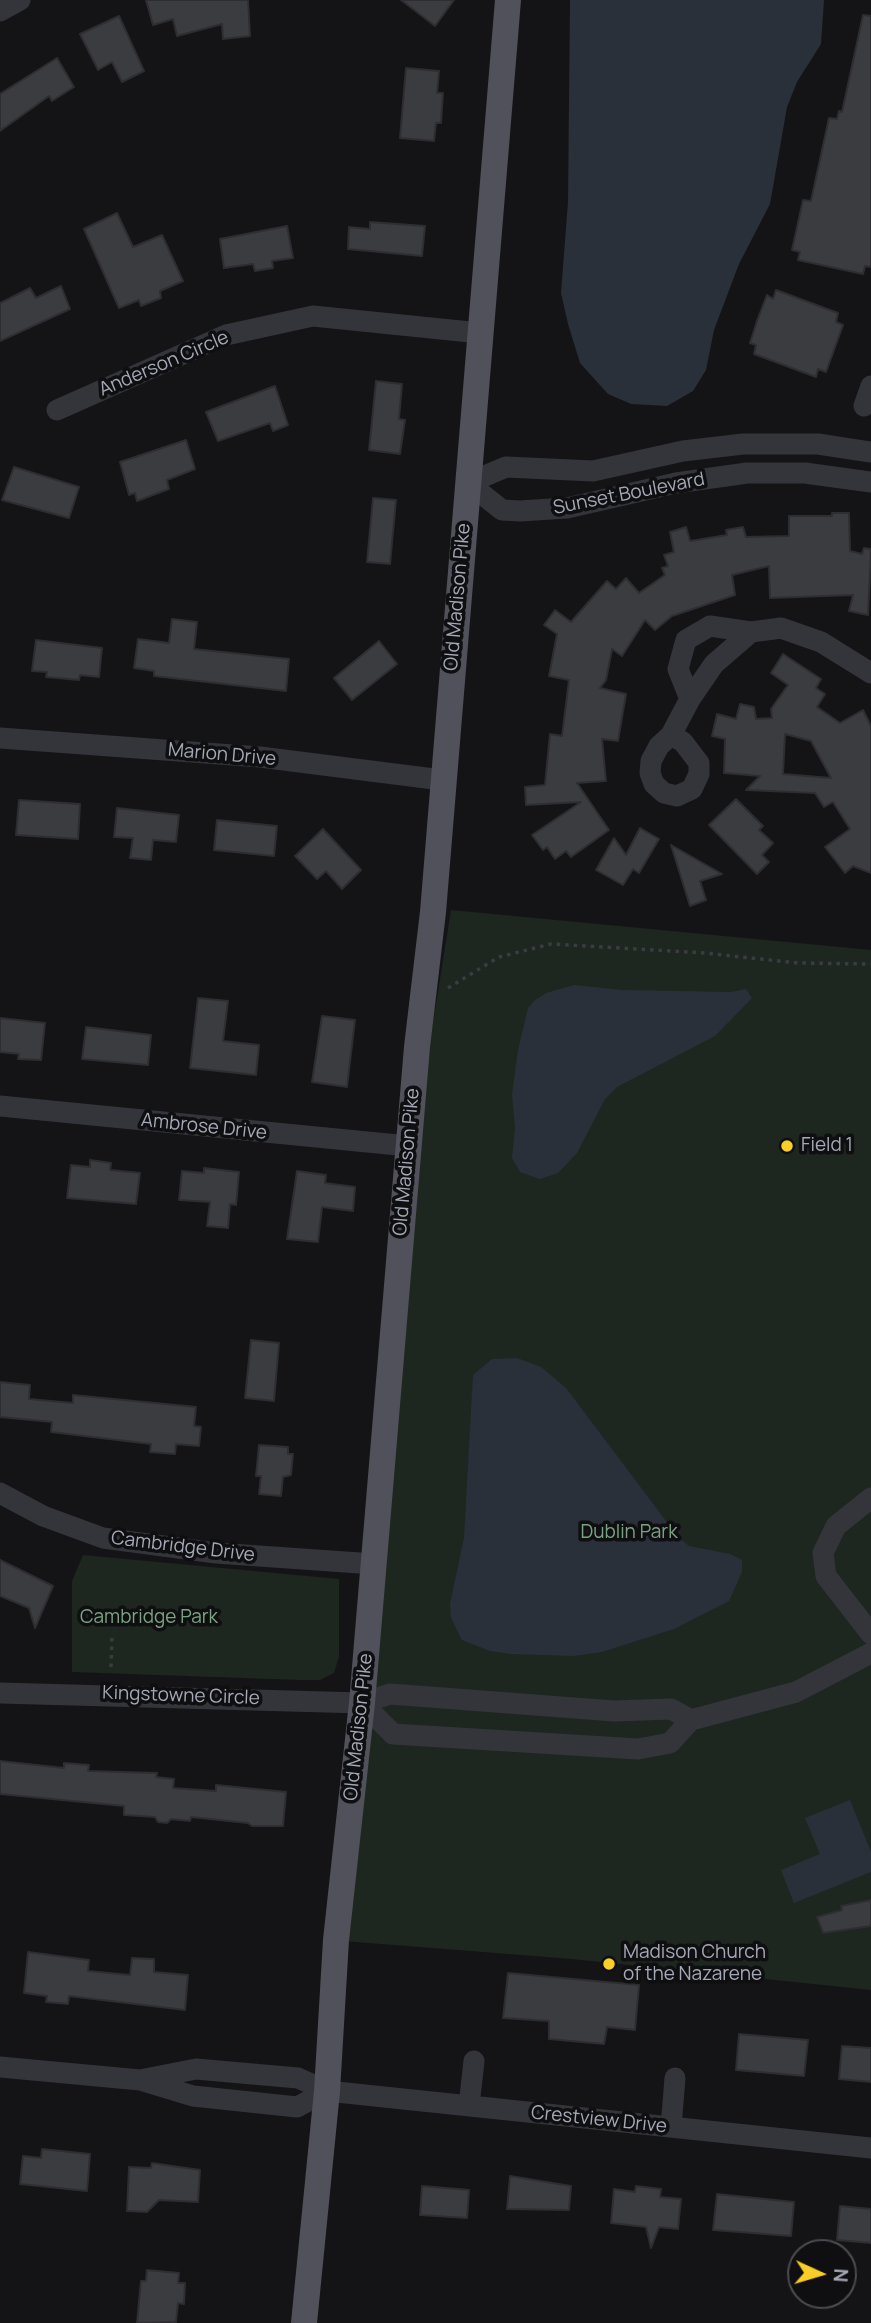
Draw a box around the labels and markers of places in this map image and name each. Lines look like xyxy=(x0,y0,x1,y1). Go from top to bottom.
place label: Field 1 xyxy=(801,1135,853,1157)
marker: Field 1 xyxy=(779,1138,795,1154)
place label: Madison Church of the Nazarene xyxy=(623,1942,766,1986)
marker: Madison Church of the Nazarene xyxy=(601,1956,617,1972)

